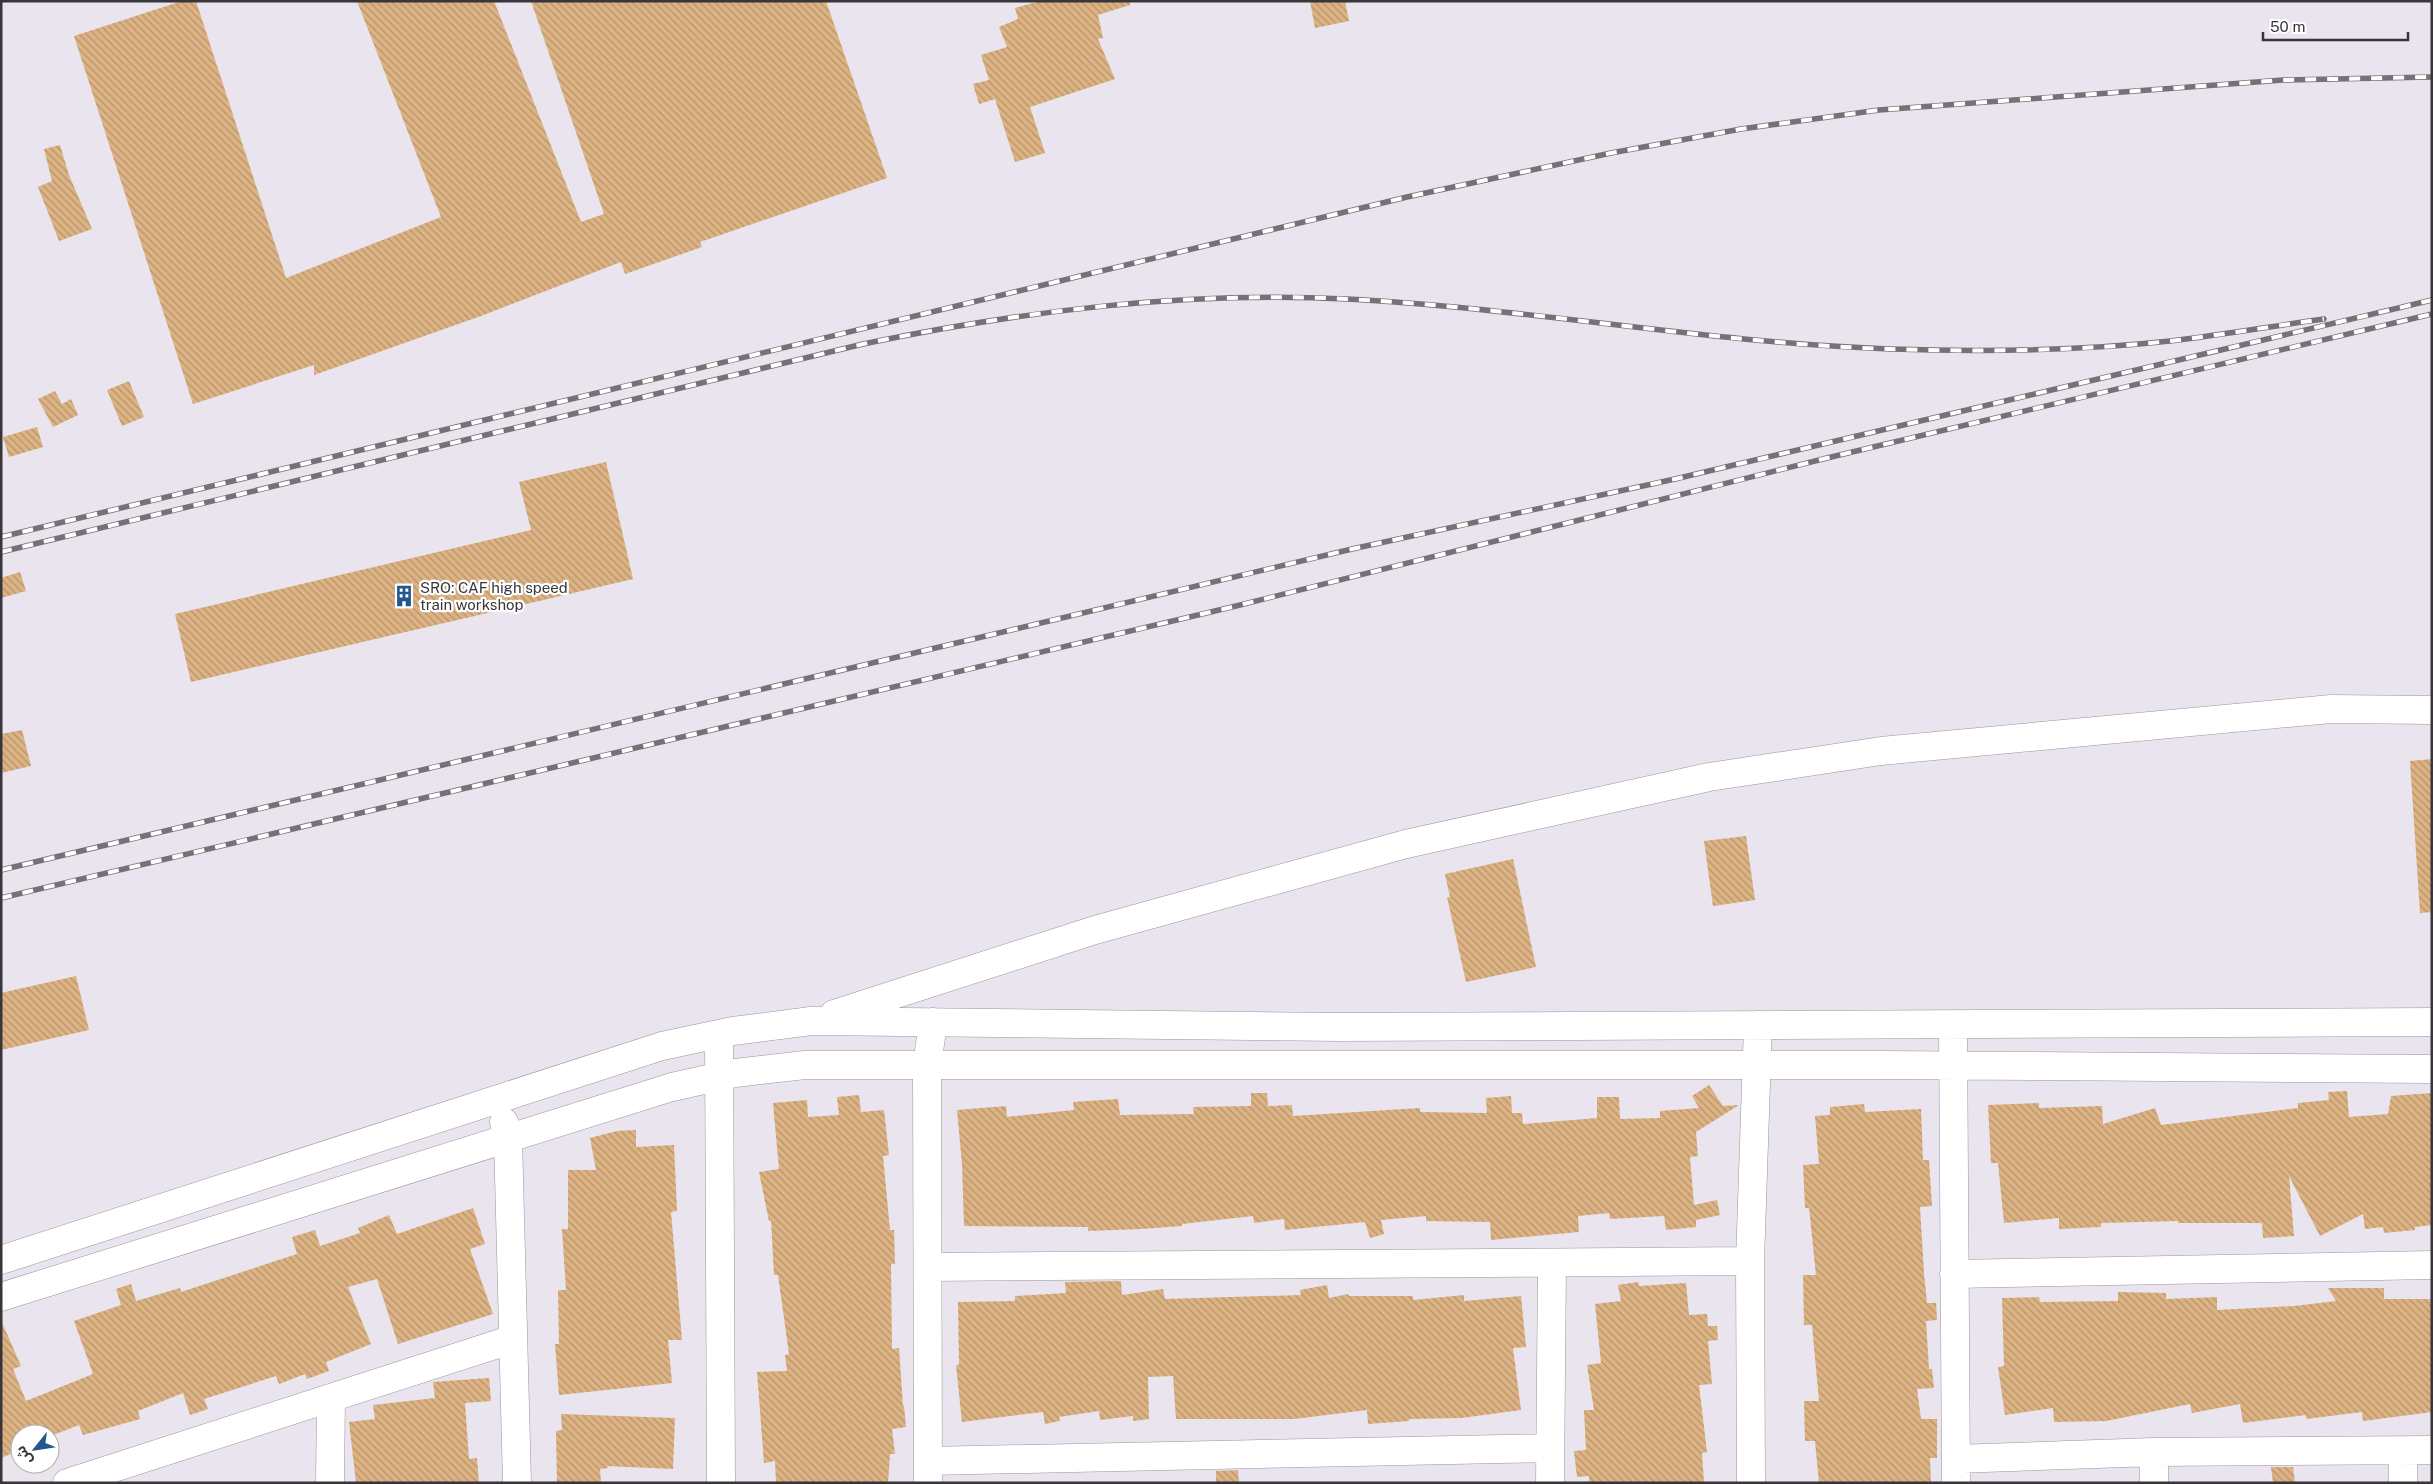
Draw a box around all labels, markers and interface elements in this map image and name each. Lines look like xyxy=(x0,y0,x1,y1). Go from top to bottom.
scale bar xyxy=(2263,10,2408,42)
text: 50 m xyxy=(2270,18,2305,35)
place label: SRO: CAF high speed train workshop xyxy=(420,579,568,613)
building icon: SRO: CAF high speed train workshop xyxy=(391,583,417,609)
north arrow xyxy=(10,1424,60,1474)
text: ش xyxy=(12,1443,35,1468)

